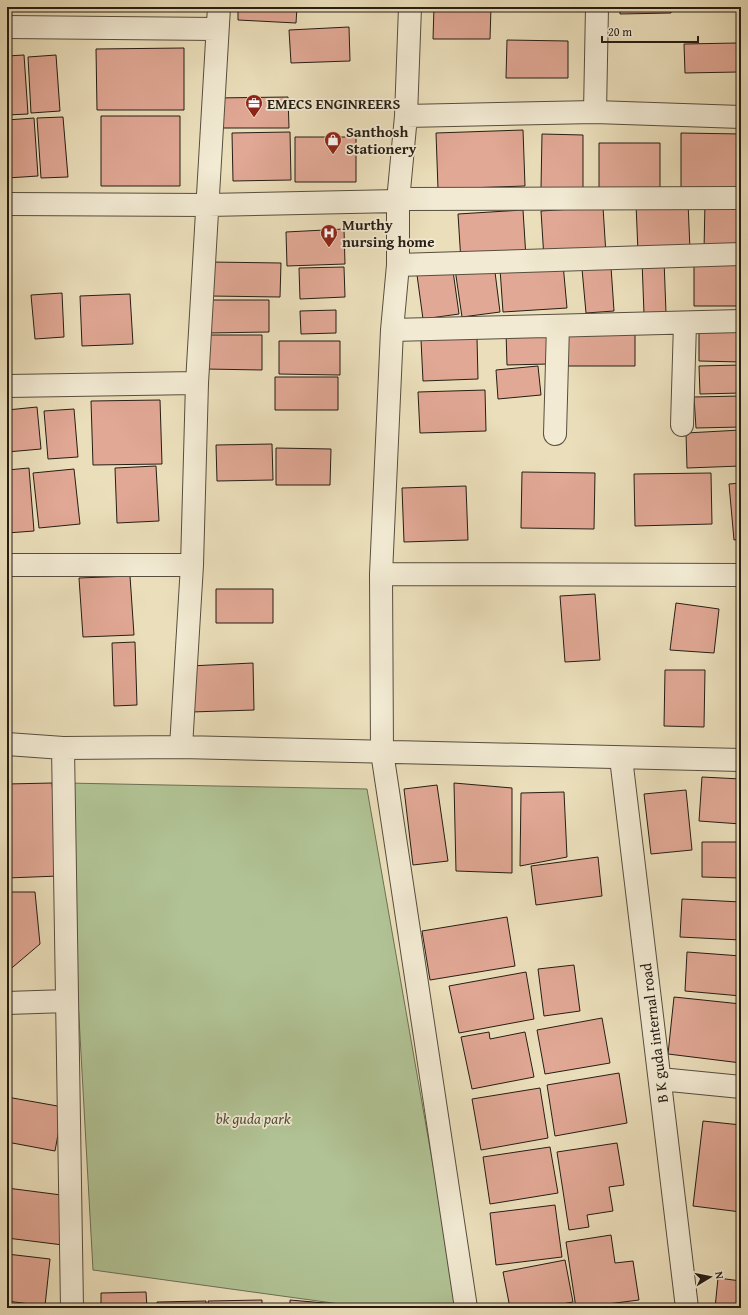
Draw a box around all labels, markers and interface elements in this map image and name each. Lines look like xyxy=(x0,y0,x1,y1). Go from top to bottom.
scale bar xyxy=(602,18,698,44)
text: 20 m xyxy=(608,23,632,40)
office icon: EMECS ENGINREERS xyxy=(244,93,264,118)
place label: EMECS ENGINREERS xyxy=(267,93,401,114)
place label: Santhosh Stationery xyxy=(346,121,417,159)
shop icon: Santhosh Stationery xyxy=(323,130,343,155)
place label: Murthy nursing home xyxy=(342,214,435,252)
hospital icon: Murthy nursing home xyxy=(319,223,339,248)
street label: B K guda internal road xyxy=(635,962,673,1104)
park label: bk guda park xyxy=(215,1108,291,1129)
north arrow xyxy=(690,1257,730,1297)
text: N xyxy=(711,1270,728,1281)

